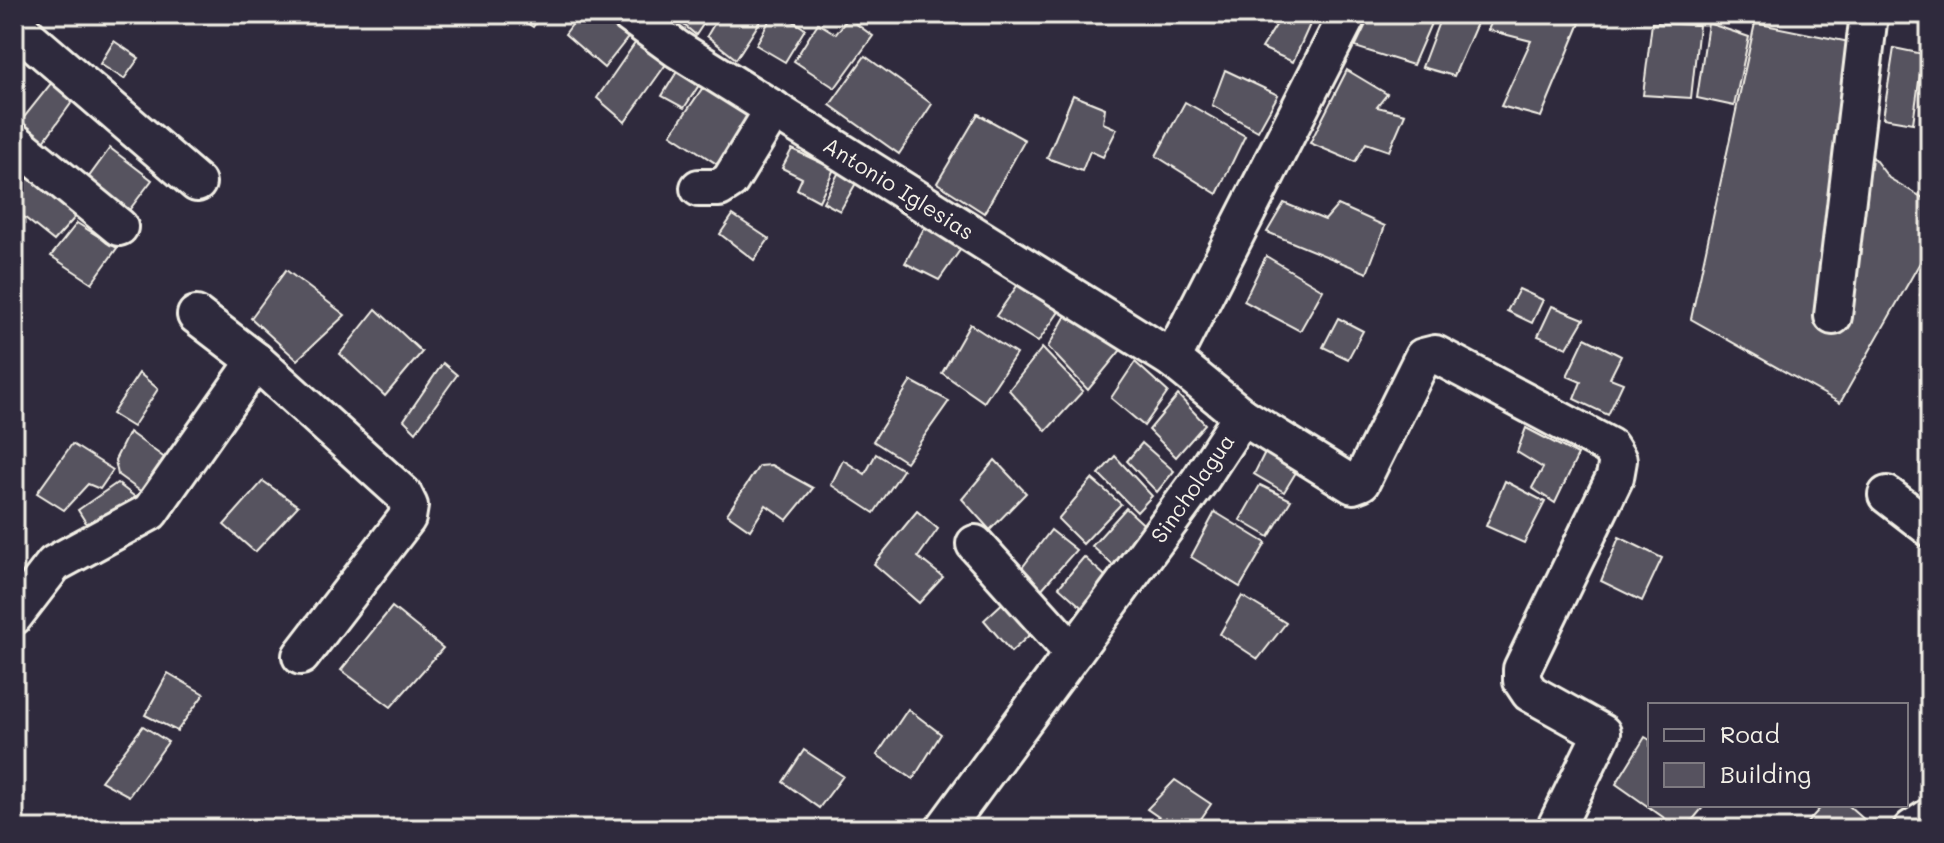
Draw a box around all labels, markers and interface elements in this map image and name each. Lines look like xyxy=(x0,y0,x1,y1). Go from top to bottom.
street label: Antonio Iglesias xyxy=(818,130,980,246)
street label: Sincholagua xyxy=(1144,427,1240,549)
legend xyxy=(1648,703,1908,807)
text: Road xyxy=(1720,718,1780,749)
text: Building xyxy=(1720,758,1811,789)

